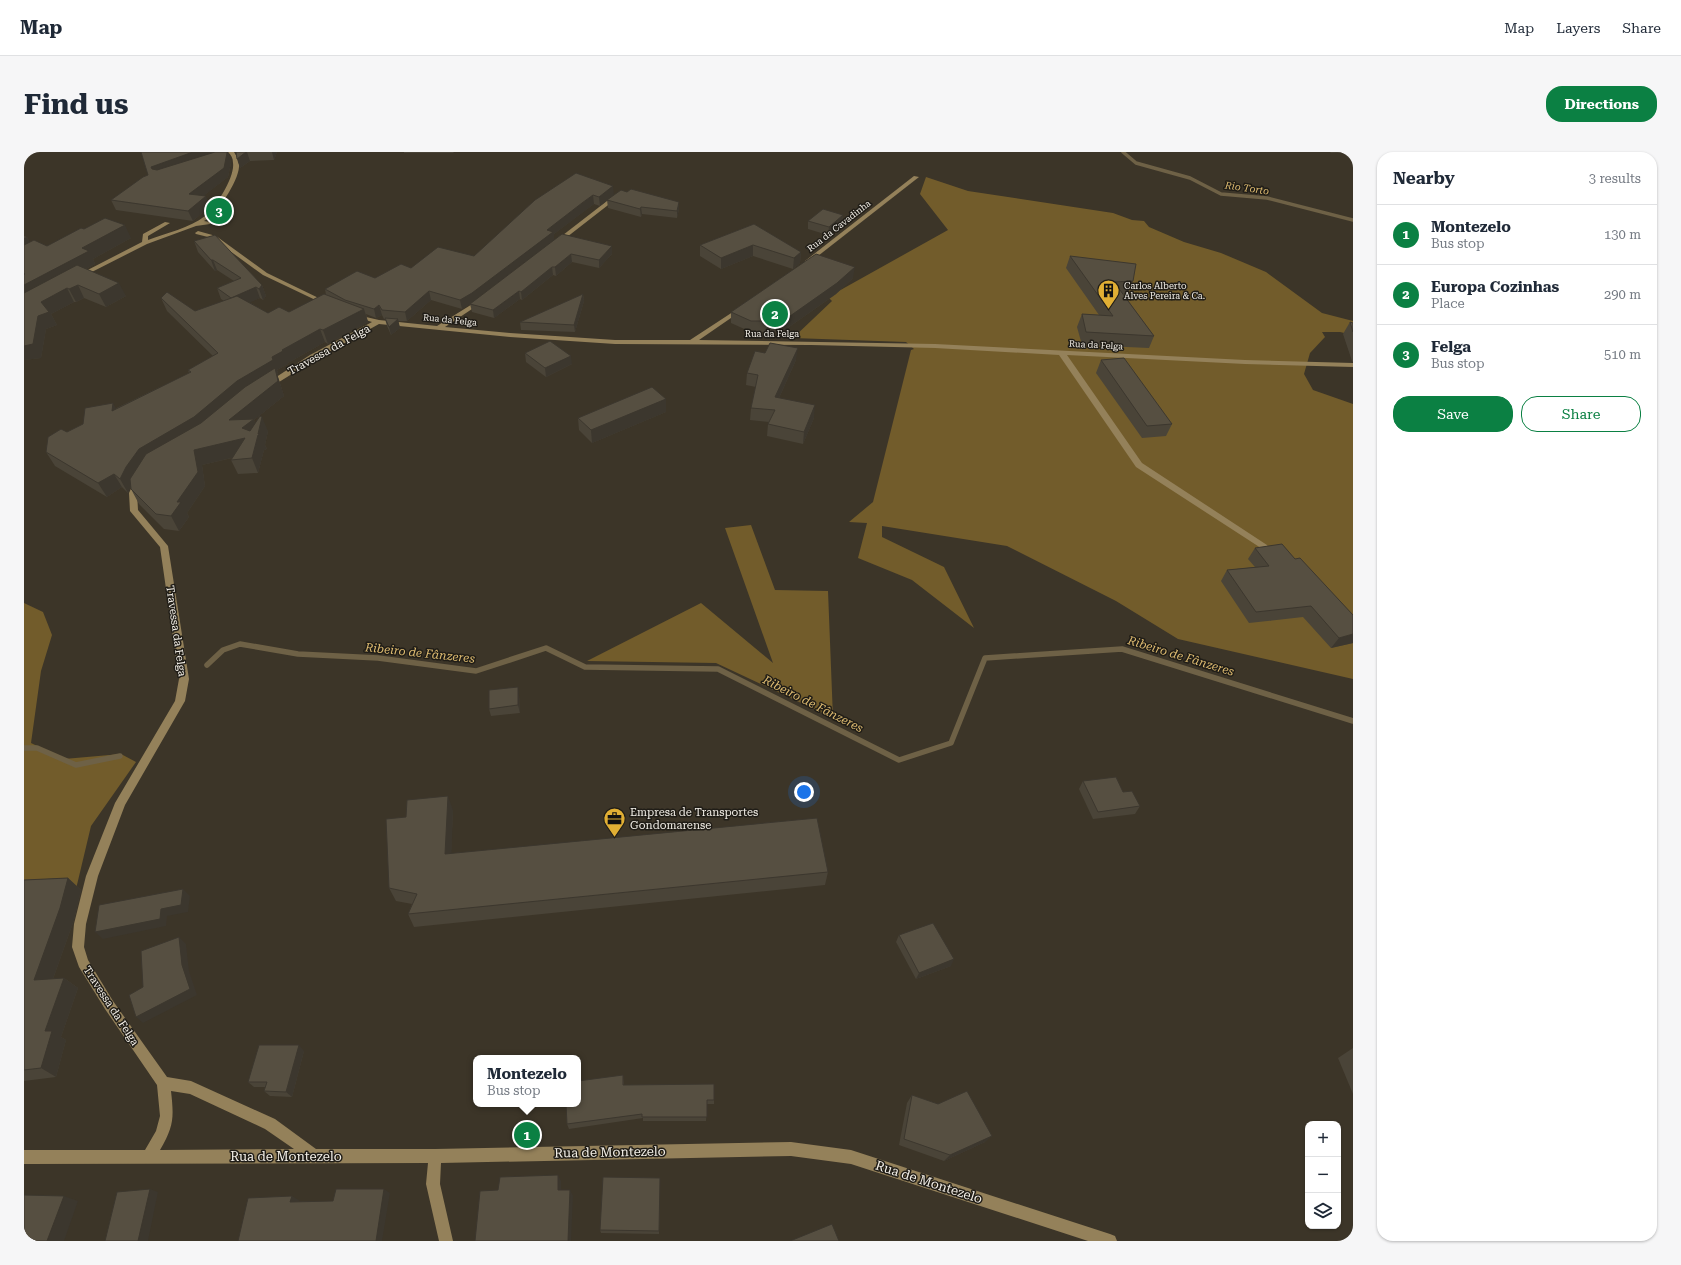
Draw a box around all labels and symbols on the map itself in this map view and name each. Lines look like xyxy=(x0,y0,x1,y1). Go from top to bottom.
water label: Rio Torto xyxy=(1223,179,1270,197)
pin: 3 xyxy=(206,196,232,226)
street label: Rua da Cavadinha xyxy=(805,198,873,254)
building icon: Carlos Alberto Alves Pereira & Ca. xyxy=(1096,278,1122,311)
place label: Carlos Alberto Alves Pereira & Ca. xyxy=(1124,281,1205,301)
pin: 2 xyxy=(762,299,788,329)
street label: Rua da Felga xyxy=(422,312,478,328)
street label: Travessa da Felga xyxy=(286,322,372,378)
street label: Rua da Felga xyxy=(745,329,799,339)
street label: Rua da Felga xyxy=(1069,339,1123,351)
street label: Travessa da Felga xyxy=(163,585,189,677)
water label: Ribeiro de Fânzeres xyxy=(1125,633,1236,679)
water label: Ribeiro de Fânzeres xyxy=(363,640,476,666)
water label: Ribeiro de Fânzeres xyxy=(760,672,866,736)
your location xyxy=(794,782,814,802)
office icon: Empresa de Transportes Gondomarense xyxy=(601,805,627,838)
place label: Empresa de Transportes Gondomarense xyxy=(630,806,758,832)
street label: Travessa da Felga xyxy=(81,964,141,1048)
pin: 1 xyxy=(514,1120,540,1150)
street label: Rua de Montezelo xyxy=(554,1144,666,1160)
street label: Rua de Montezelo xyxy=(230,1149,342,1164)
street label: Rua de Montezelo xyxy=(874,1158,984,1206)

